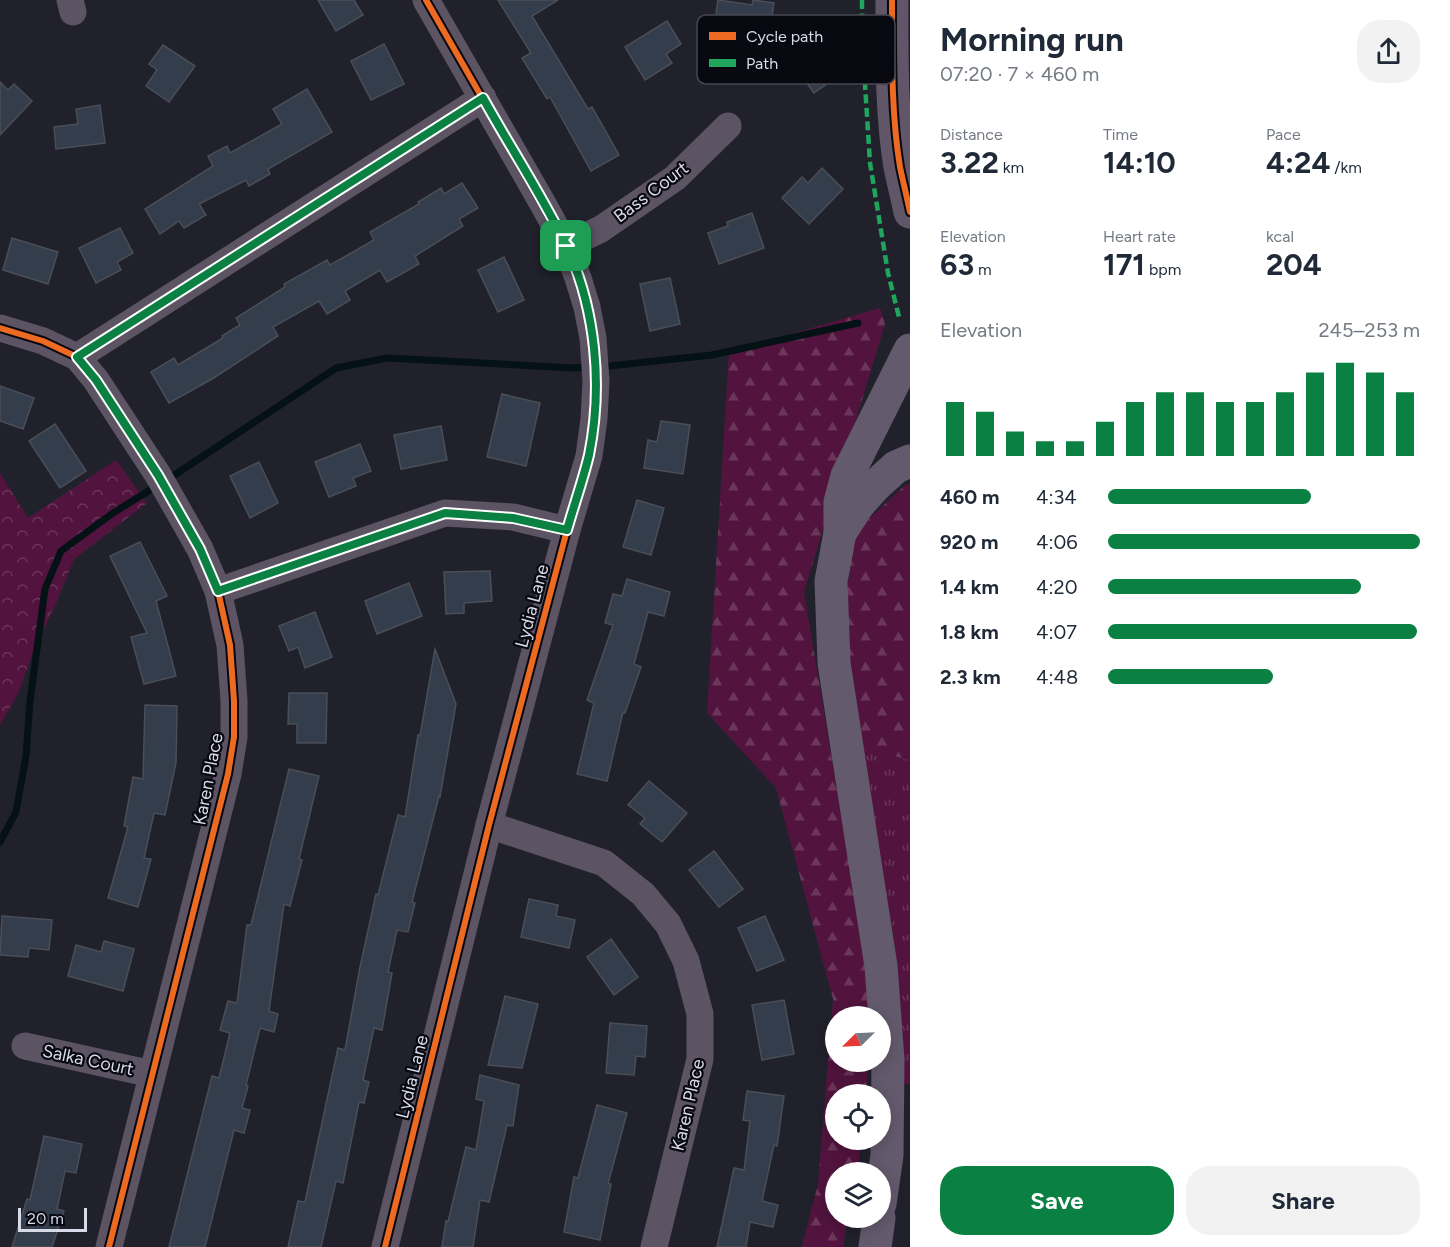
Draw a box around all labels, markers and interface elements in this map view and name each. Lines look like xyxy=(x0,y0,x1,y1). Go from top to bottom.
legend xyxy=(697,15,895,84)
text: Morning run xyxy=(940,20,1124,59)
button: share xyxy=(1357,20,1420,83)
text: Cycle path xyxy=(746,27,823,46)
text: Path xyxy=(746,54,778,73)
text: 07:20 · 7 × 460 m xyxy=(940,62,1099,86)
text: Distance xyxy=(940,125,1003,144)
text: Time xyxy=(1103,125,1138,144)
text: Pace xyxy=(1266,125,1301,144)
text: 3.22 xyxy=(940,144,999,181)
text: 14:10 xyxy=(1103,144,1176,181)
text: 4:24 xyxy=(1266,144,1330,181)
street label: Bass Court xyxy=(609,157,693,227)
text: km xyxy=(999,158,1024,177)
text: /km xyxy=(1330,158,1362,177)
pin xyxy=(540,220,591,271)
text: Elevation xyxy=(940,227,1006,246)
text: Heart rate xyxy=(1103,227,1176,246)
text: kcal xyxy=(1266,227,1294,246)
icon: arrive xyxy=(549,229,582,262)
text: 63 xyxy=(940,246,974,283)
text: 171 xyxy=(1103,246,1145,283)
text: 204 xyxy=(1266,246,1322,283)
text: m xyxy=(974,260,992,279)
text: bpm xyxy=(1145,260,1181,279)
text: Elevation xyxy=(940,318,1022,342)
text: 245–253 m xyxy=(1318,318,1420,342)
text: 460 m xyxy=(940,485,999,509)
text: 4:34 xyxy=(1036,485,1077,509)
text: 920 m xyxy=(940,530,998,554)
text: 4:06 xyxy=(1036,530,1078,554)
street label: Lydia Lane xyxy=(510,562,554,650)
text: 1.4 km xyxy=(940,575,999,599)
text: 4:20 xyxy=(1036,575,1077,599)
text: 1.8 km xyxy=(940,620,999,644)
text: 4:07 xyxy=(1036,620,1077,644)
text: 2.3 km xyxy=(940,665,1001,689)
text: 4:48 xyxy=(1036,665,1078,689)
street label: Karen Place xyxy=(188,731,228,827)
north arrow xyxy=(825,1006,891,1072)
map controls xyxy=(825,1006,891,1228)
street label: Lydia Lane xyxy=(391,1033,433,1121)
street label: Salka Court xyxy=(40,1040,136,1080)
street label: Karen Place xyxy=(667,1057,709,1153)
button: locate xyxy=(825,1084,891,1150)
button: layers xyxy=(825,1162,891,1228)
button: Save xyxy=(940,1166,1174,1235)
button: Share xyxy=(1186,1166,1420,1235)
scale bar xyxy=(18,1205,87,1232)
text: 20 m xyxy=(27,1209,64,1228)

